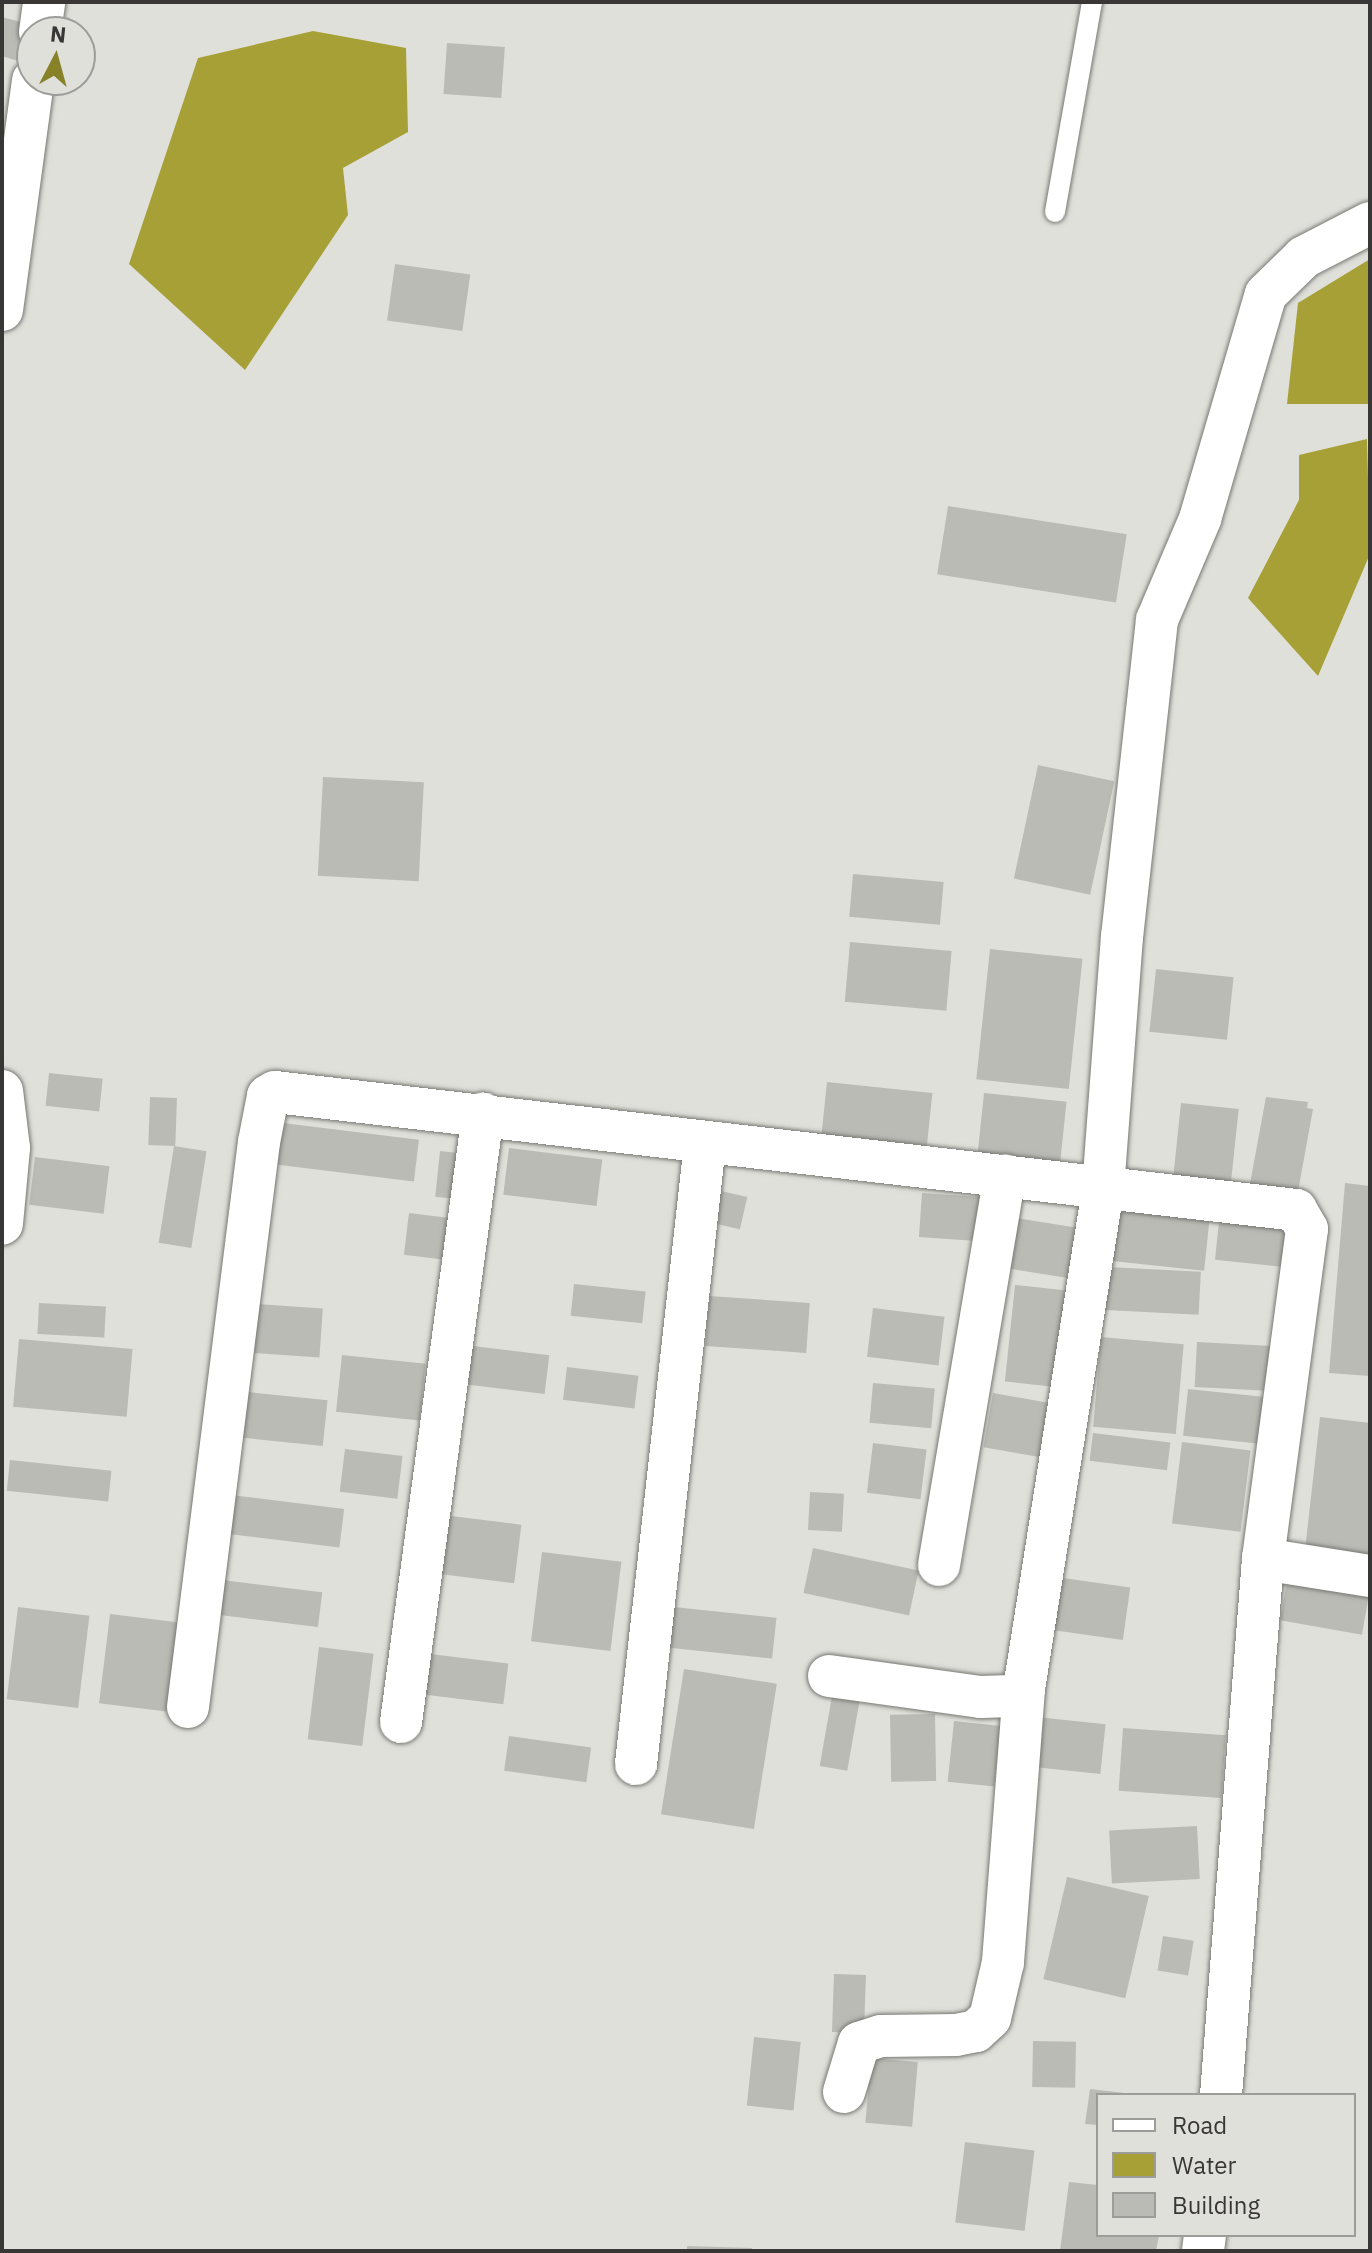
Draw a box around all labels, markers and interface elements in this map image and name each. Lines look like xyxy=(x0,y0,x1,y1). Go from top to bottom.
north arrow xyxy=(16,16,96,96)
text: N xyxy=(49,18,68,49)
legend xyxy=(1096,2093,1356,2237)
text: Road xyxy=(1172,2109,1227,2141)
text: Water xyxy=(1172,2149,1236,2181)
text: Building xyxy=(1172,2189,1260,2221)

